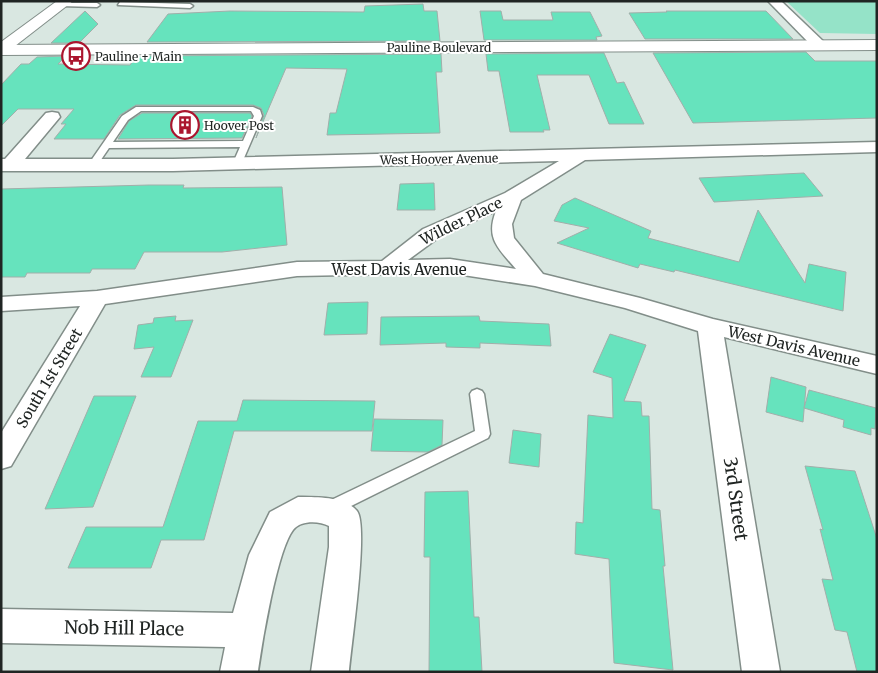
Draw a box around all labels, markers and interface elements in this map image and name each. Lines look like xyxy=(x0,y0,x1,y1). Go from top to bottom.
street label: Pauline Boulevard xyxy=(387,40,491,55)
bus stop icon: Pauline + Main xyxy=(61,41,91,71)
place label: Pauline + Main xyxy=(95,49,182,64)
building icon: Hoover Post xyxy=(170,110,200,140)
place label: Hoover Post xyxy=(204,118,274,133)
street label: West Hoover Avenue xyxy=(379,150,498,168)
street label: Wilder Place xyxy=(416,193,505,250)
street label: West Davis Avenue xyxy=(330,260,467,279)
street label: West Davis Avenue xyxy=(725,321,862,370)
street label: South 1st Street xyxy=(12,325,86,431)
street label: 3rd Street xyxy=(719,456,753,542)
street label: Nob Hill Place xyxy=(64,615,184,641)

